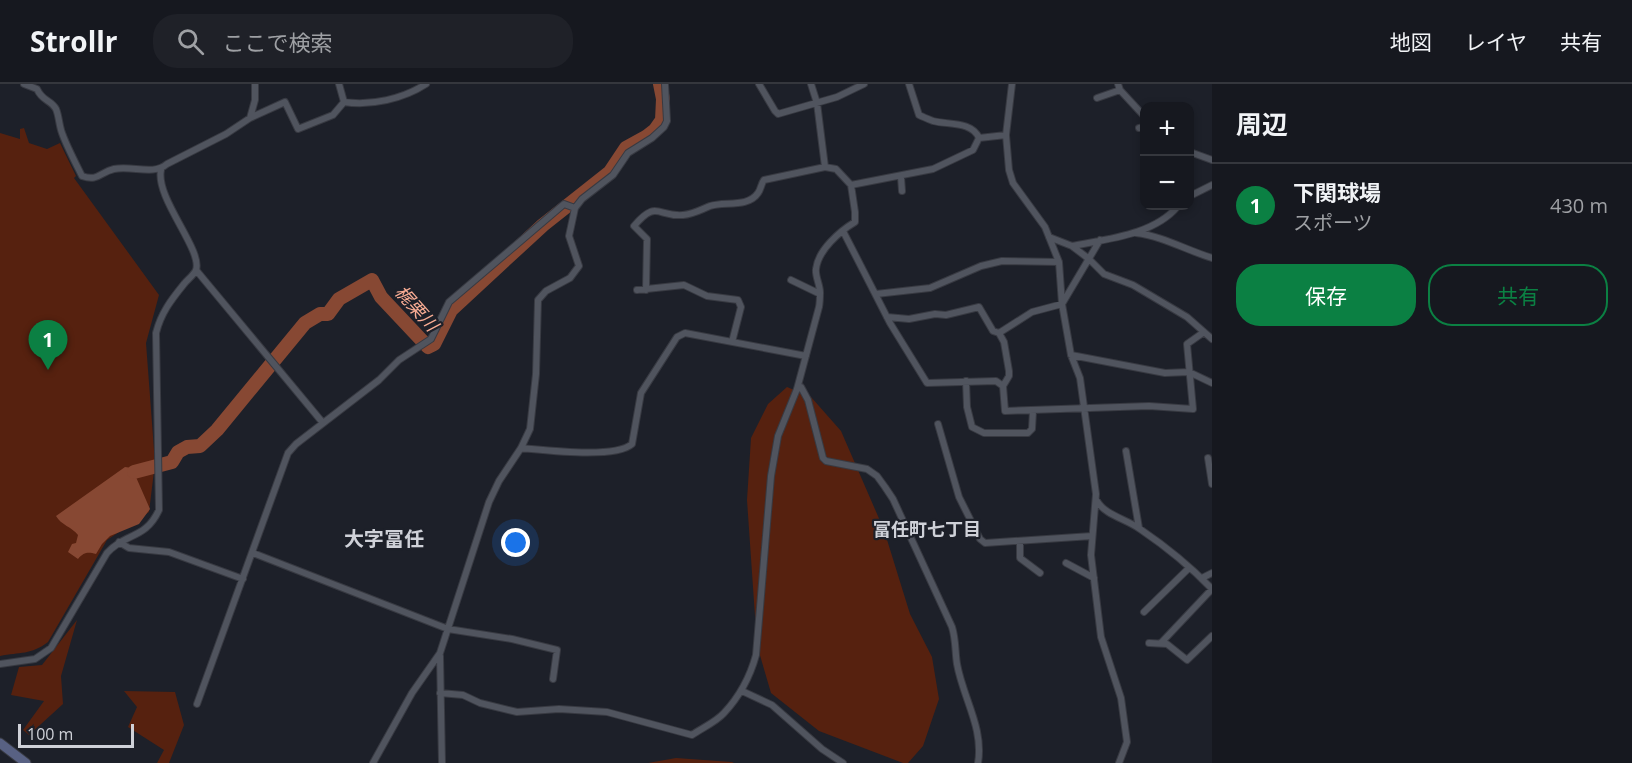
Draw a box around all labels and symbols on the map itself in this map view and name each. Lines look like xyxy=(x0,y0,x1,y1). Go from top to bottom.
water label: 梶栗川 xyxy=(390,280,445,338)
pin: 1 xyxy=(28,320,68,370)
district label: 富任町七丁目 xyxy=(873,517,981,541)
district label: 大字冨任 xyxy=(344,525,424,552)
your location xyxy=(501,528,530,557)
scale bar xyxy=(18,721,134,748)

